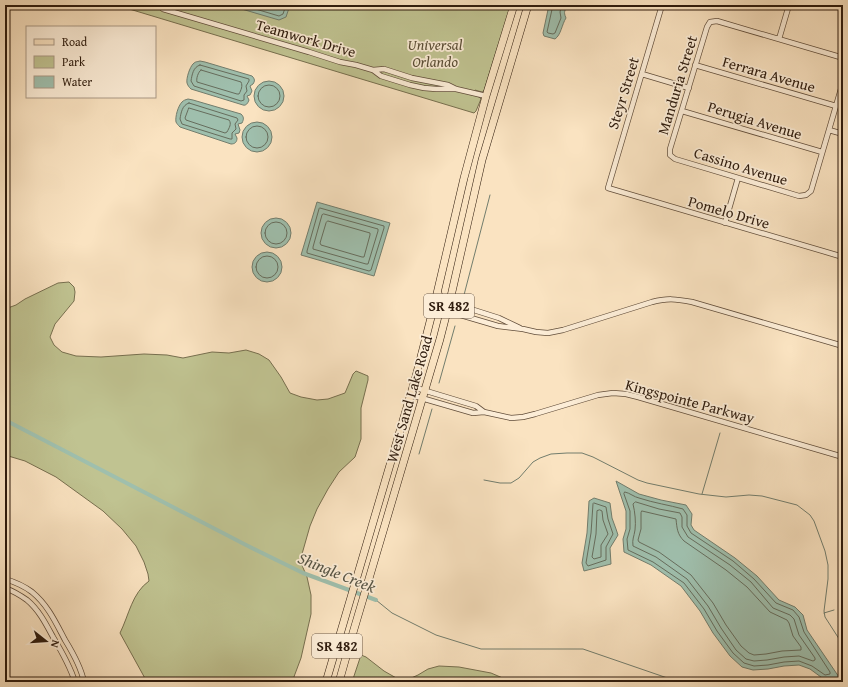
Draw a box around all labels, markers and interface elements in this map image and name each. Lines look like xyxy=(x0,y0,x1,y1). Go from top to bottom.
street label: Teamwork Drive xyxy=(254,14,358,62)
legend xyxy=(26,26,156,98)
street label: Manduria Street xyxy=(652,32,702,137)
text: Road xyxy=(62,33,88,50)
park label: Universal Orlando xyxy=(408,34,463,72)
street label: Ferrara Avenue xyxy=(720,51,818,97)
text: Park xyxy=(62,53,86,70)
street label: Steyr Street xyxy=(602,54,644,132)
text: Water xyxy=(62,73,92,90)
street label: Perugia Avenue xyxy=(705,96,805,144)
street label: Cassino Avenue xyxy=(692,142,790,190)
street label: Pomelo Drive xyxy=(686,190,772,234)
road number: SR 482 xyxy=(424,294,474,318)
street label: West Sand Lake Road xyxy=(381,333,437,465)
street label: Kingspointe Parkway xyxy=(623,374,757,428)
water label: Shingle Creek xyxy=(295,546,380,599)
north arrow xyxy=(26,621,66,661)
road number: SR 482 xyxy=(312,634,362,658)
text: N xyxy=(47,638,64,650)

